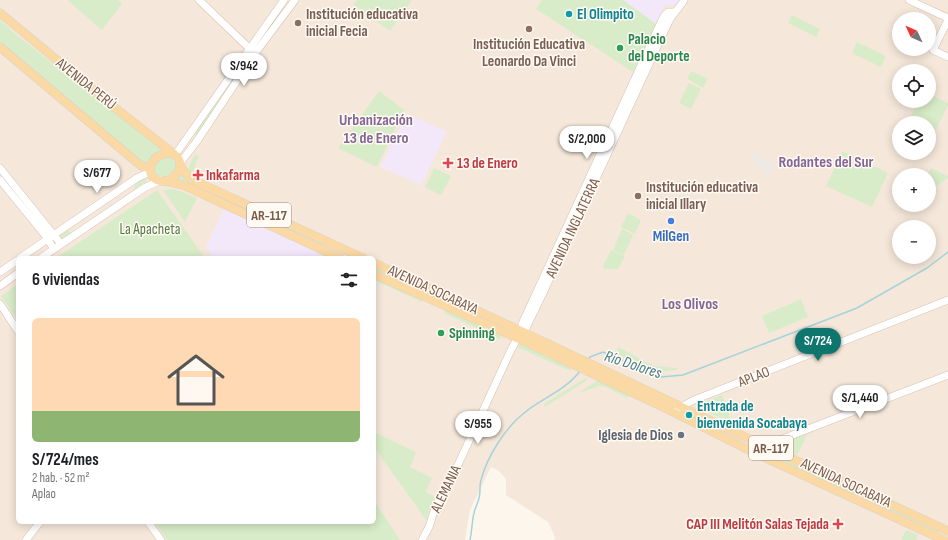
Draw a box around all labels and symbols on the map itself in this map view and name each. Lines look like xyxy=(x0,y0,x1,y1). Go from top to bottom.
place label: Institución educativa inicial Fecia xyxy=(306,5,418,41)
place label: El Olimpito xyxy=(577,5,634,24)
marker: El Olimpito xyxy=(564,9,574,19)
north arrow xyxy=(892,12,936,56)
marker: Institución educativa inicial Fecia xyxy=(293,18,303,28)
marker: Institución Educativa Leonardo Da Vinci xyxy=(524,24,534,34)
place label: Palacio del Deporte xyxy=(628,30,690,66)
place label: Institución Educativa Leonardo Da Vinci xyxy=(473,35,585,71)
marker: Palacio del Deporte xyxy=(615,43,625,53)
street label: AVENIDA PERÚ xyxy=(51,53,120,114)
pin: S/942 xyxy=(216,53,272,87)
district label: Urbanización 13 de Enero xyxy=(339,111,413,148)
pin: S/2,000 xyxy=(550,126,624,160)
district label: Rodantes del Sur xyxy=(779,153,873,172)
place label: 13 de Enero xyxy=(457,154,518,173)
marker: 13 de Enero xyxy=(442,157,454,169)
pin: S/677 xyxy=(69,160,125,194)
place label: Inkafarma xyxy=(206,166,260,185)
marker: Inkafarma xyxy=(193,170,203,180)
street label: AVENIDA INGLATERRA xyxy=(541,175,605,282)
place label: Institución educativa inicial Illary xyxy=(646,178,758,214)
marker: Institución educativa inicial Illary xyxy=(633,191,643,201)
road number: AR-117 xyxy=(247,203,291,227)
marker: MilGen xyxy=(666,216,676,226)
park label: La Apacheta xyxy=(119,220,181,239)
place label: MilGen xyxy=(653,227,689,246)
street label: AVENIDA SOCABAYA xyxy=(384,260,482,319)
district label: Los Olivos xyxy=(662,295,718,314)
place label: Spinning xyxy=(449,324,495,343)
marker: Spinning xyxy=(436,328,446,338)
pin: S/724 xyxy=(790,328,846,362)
water label: Río Dolores xyxy=(602,347,664,383)
street label: APLAO xyxy=(735,362,772,392)
pin: S/1,440 xyxy=(823,385,897,419)
place label: Entrada de bienvenida Socabaya xyxy=(697,397,807,433)
marker: Entrada de bienvenida Socabaya xyxy=(684,410,694,420)
pin: S/955 xyxy=(450,411,506,445)
place label: Iglesia de Dios xyxy=(598,426,673,445)
marker: Iglesia de Dios xyxy=(676,430,686,440)
road number: AR-117 xyxy=(749,436,793,460)
street label: AVENIDA SOCABAYA xyxy=(797,453,895,512)
street label: ALEMANIA xyxy=(426,462,466,517)
place label: CAP III Melitón Salas Tejada xyxy=(686,515,829,534)
marker: CAP III Melitón Salas Tejada xyxy=(832,518,844,530)

